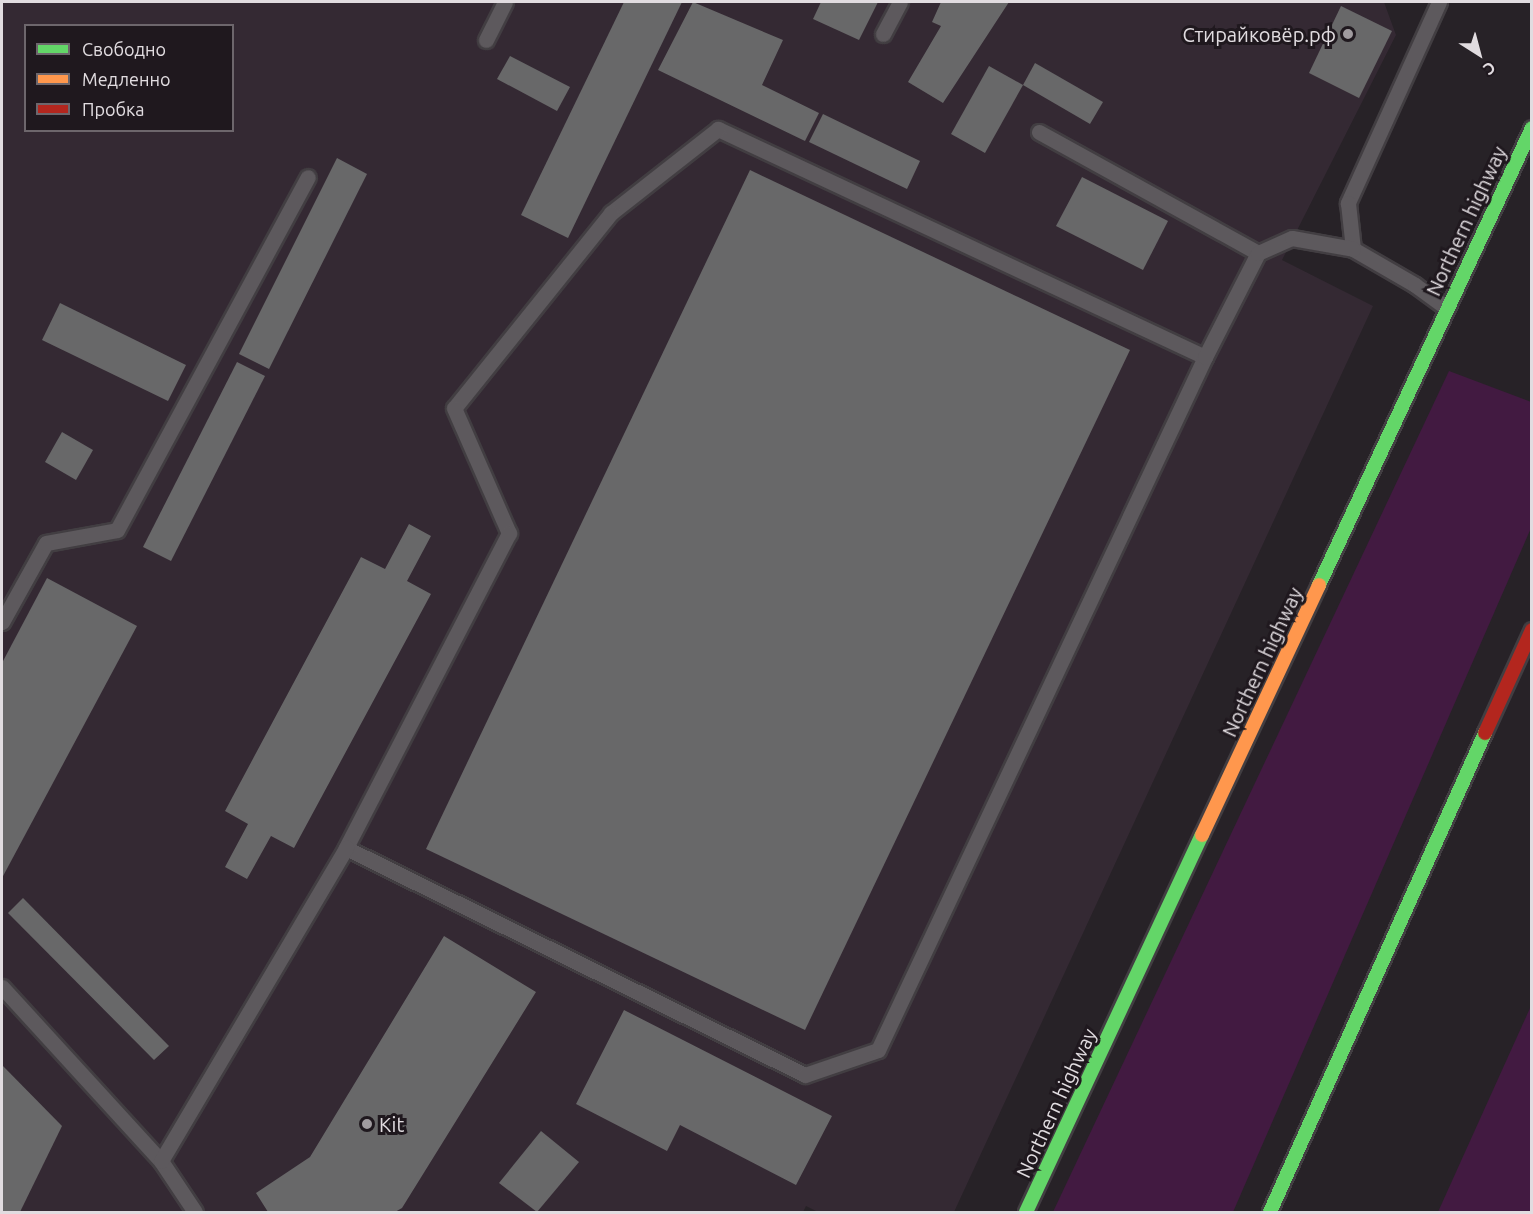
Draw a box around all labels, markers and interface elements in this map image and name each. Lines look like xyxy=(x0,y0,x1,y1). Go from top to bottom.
place label: Стирайковёр.рф xyxy=(1183,22,1336,46)
legend xyxy=(24,24,234,132)
north arrow xyxy=(1449,24,1509,84)
marker: Стирайковёр.рф xyxy=(1341,27,1355,41)
text: Свободно xyxy=(82,39,166,59)
text: С xyxy=(1480,58,1499,79)
text: Медленно xyxy=(82,69,171,89)
text: Пробка xyxy=(82,99,145,119)
street label: Northern highway xyxy=(1421,142,1511,300)
street label: Northern highway xyxy=(1217,583,1307,741)
street label: Northern highway xyxy=(1011,1024,1101,1182)
place label: Kit xyxy=(379,1112,404,1136)
marker: Kit xyxy=(360,1117,374,1131)

